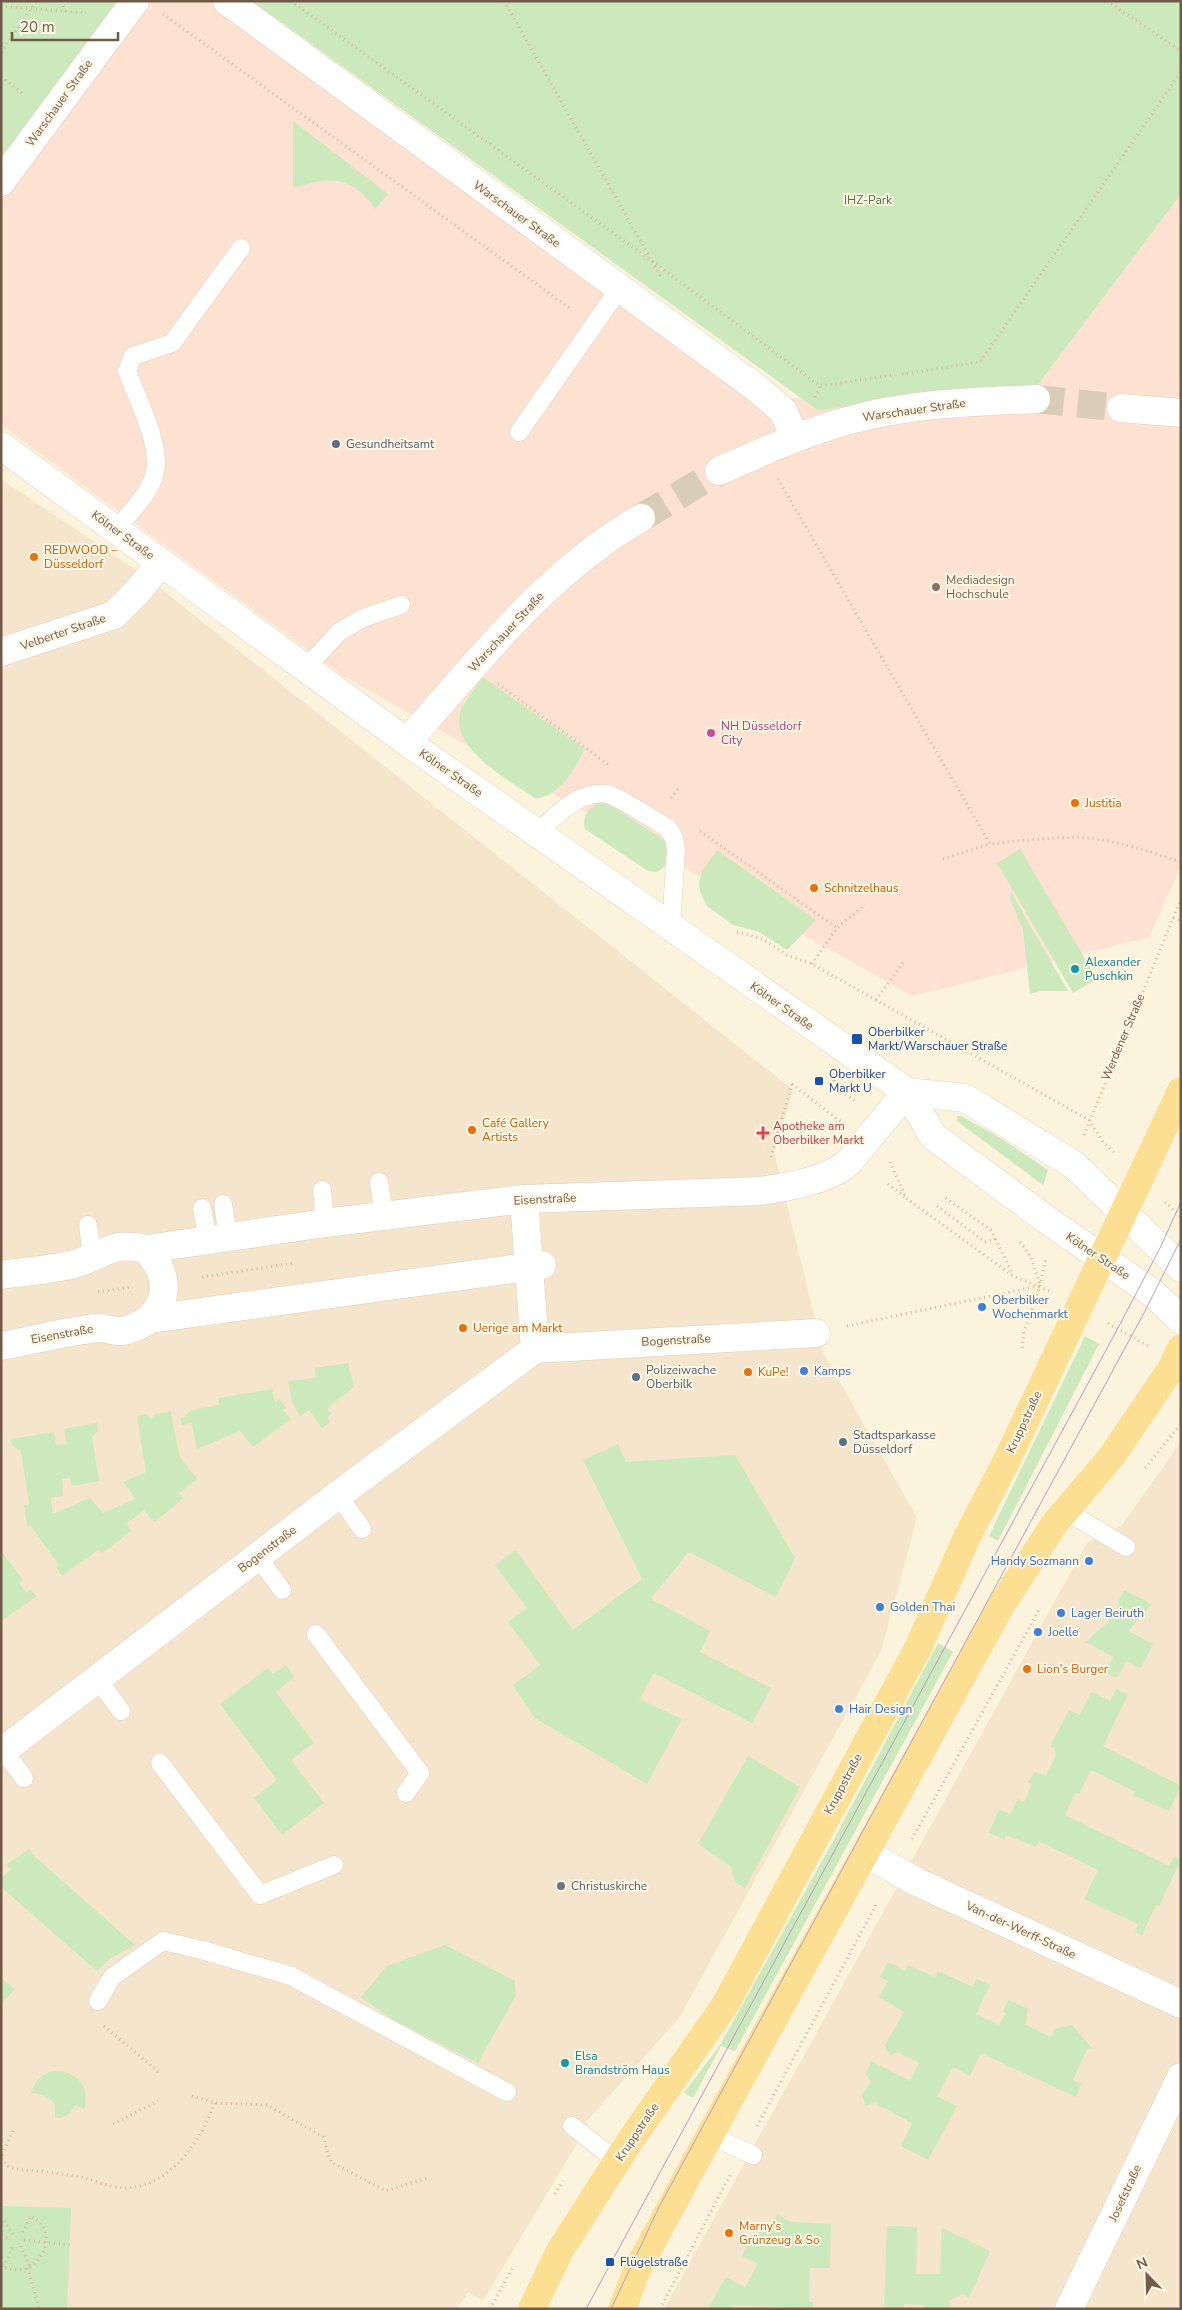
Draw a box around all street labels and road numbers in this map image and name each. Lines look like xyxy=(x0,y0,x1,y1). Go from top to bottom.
street label: Warschauer Straße xyxy=(22,56,96,150)
street label: Warschauer Straße xyxy=(470,177,564,251)
street label: Warschauer Straße xyxy=(861,395,967,425)
street label: Kölner Straße xyxy=(88,507,158,563)
street label: Warschauer Straße xyxy=(465,588,547,676)
street label: Velberter Straße xyxy=(17,610,108,654)
street label: Kölner Straße xyxy=(416,745,486,801)
street label: Kölner Straße xyxy=(747,978,817,1034)
street label: Werdener Straße xyxy=(1097,991,1149,1083)
street label: Eisenstraße xyxy=(513,1189,577,1209)
street label: Kölner Straße xyxy=(1063,1229,1133,1283)
street label: Eisenstraße xyxy=(30,1321,94,1347)
street label: Bogenstraße xyxy=(641,1330,711,1350)
street label: Kruppstraße xyxy=(1003,1388,1045,1456)
street label: Bogenstraße xyxy=(235,1522,299,1576)
street label: Kruppstraße xyxy=(820,1751,866,1817)
street label: Van-der-Werff-Straße xyxy=(962,1897,1079,1963)
street label: Kruppstraße xyxy=(612,2100,662,2164)
street label: Josefstraße xyxy=(1104,2162,1145,2225)

